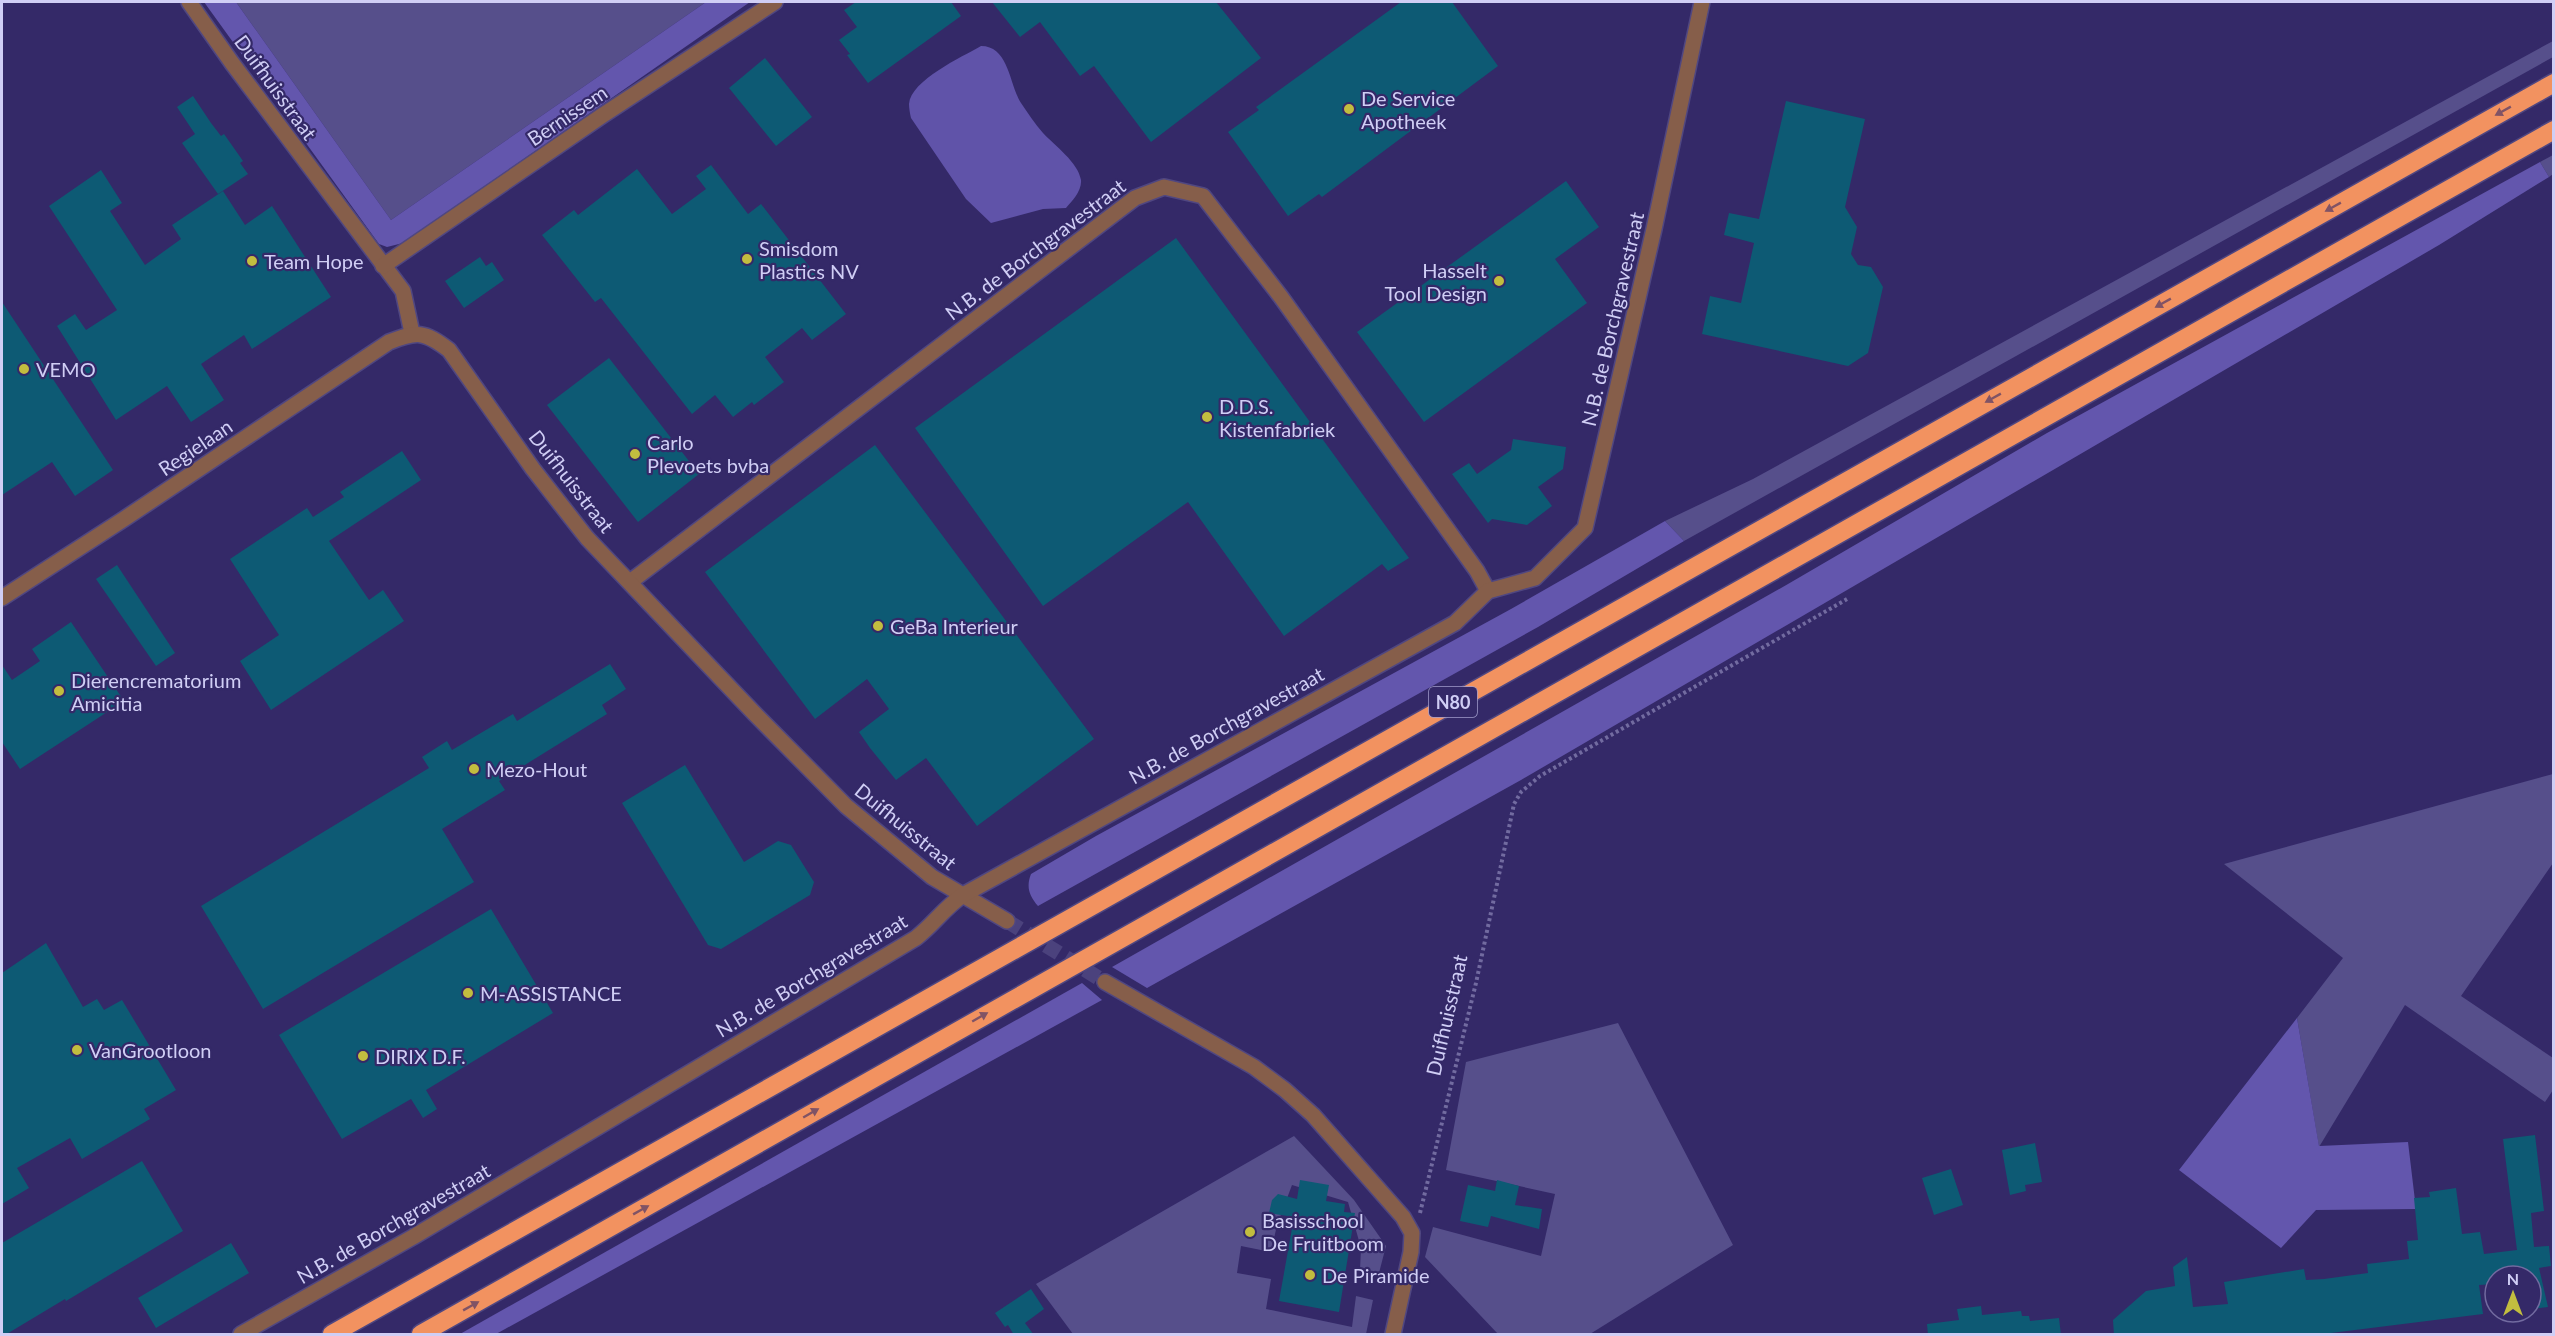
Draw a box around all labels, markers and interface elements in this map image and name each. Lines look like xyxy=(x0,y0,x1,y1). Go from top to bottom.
street label: Duifhuisstraat xyxy=(230,30,322,144)
street label: Bernissem xyxy=(523,80,611,150)
place label: De Service Apotheek xyxy=(1361,86,1455,133)
marker: De Service Apotheek xyxy=(1342,102,1356,116)
one-way arrow xyxy=(2494,106,2511,116)
street label: N.B. de Borchgravestraat xyxy=(940,173,1130,325)
one-way arrow xyxy=(2324,202,2341,212)
street label: N.B. de Borchgravestraat xyxy=(1576,210,1648,428)
place label: Smisdom Plastics NV xyxy=(759,236,859,283)
place label: Team Hope xyxy=(264,249,364,273)
marker: Smisdom Plastics NV xyxy=(740,252,754,266)
marker: Team Hope xyxy=(245,254,259,268)
place label: Hasselt Tool Design xyxy=(1384,258,1487,305)
marker: Hasselt Tool Design xyxy=(1492,274,1506,288)
one-way arrow xyxy=(2155,297,2171,308)
place label: VEMO xyxy=(36,357,96,381)
marker: VEMO xyxy=(17,362,31,376)
one-way arrow xyxy=(1984,393,2001,403)
place label: D.D.S. Kistenfabriek xyxy=(1219,394,1336,441)
marker: D.D.S. Kistenfabriek xyxy=(1200,410,1214,424)
street label: Regielaan xyxy=(153,414,237,480)
street label: Duifhuisstraat xyxy=(524,425,620,537)
place label: Carlo Plevoets bvba xyxy=(647,430,769,477)
marker: Carlo Plevoets bvba xyxy=(628,447,642,461)
place label: GeBa Interieur xyxy=(890,614,1019,638)
marker: GeBa Interieur xyxy=(871,619,885,633)
street label: N.B. de Borchgravestraat xyxy=(1124,661,1328,789)
place label: Dierencrematorium Amicitia xyxy=(71,668,241,715)
marker: Dierencrematorium Amicitia xyxy=(52,684,66,698)
road number: N80 xyxy=(1429,687,1477,717)
place label: Mezo-Hout xyxy=(486,757,587,781)
marker: Mezo-Hout xyxy=(467,762,481,776)
street label: Duifhuisstraat xyxy=(850,778,962,874)
street label: N.B. de Borchgravestraat xyxy=(711,908,911,1042)
street label: Duifhuisstraat xyxy=(1420,952,1472,1078)
place label: M-ASSISTANCE xyxy=(480,981,622,1005)
marker: M-ASSISTANCE xyxy=(461,986,475,1000)
one-way arrow xyxy=(972,1012,989,1022)
place label: VanGrootloon xyxy=(89,1038,212,1062)
marker: VanGrootloon xyxy=(70,1043,84,1057)
place label: DIRIX D.F. xyxy=(375,1044,466,1068)
marker: DIRIX D.F. xyxy=(356,1049,370,1063)
one-way arrow xyxy=(803,1108,819,1119)
street label: N.B. de Borchgravestraat xyxy=(292,1158,494,1288)
one-way arrow xyxy=(633,1205,650,1215)
place label: Basisschool De Fruitboom xyxy=(1262,1208,1384,1255)
marker: Basisschool De Fruitboom xyxy=(1243,1225,1257,1239)
place label: De Piramide xyxy=(1322,1263,1430,1287)
north arrow xyxy=(2483,1264,2543,1324)
marker: De Piramide xyxy=(1303,1268,1317,1282)
text: N xyxy=(2507,1269,2519,1288)
one-way arrow xyxy=(463,1301,480,1311)

